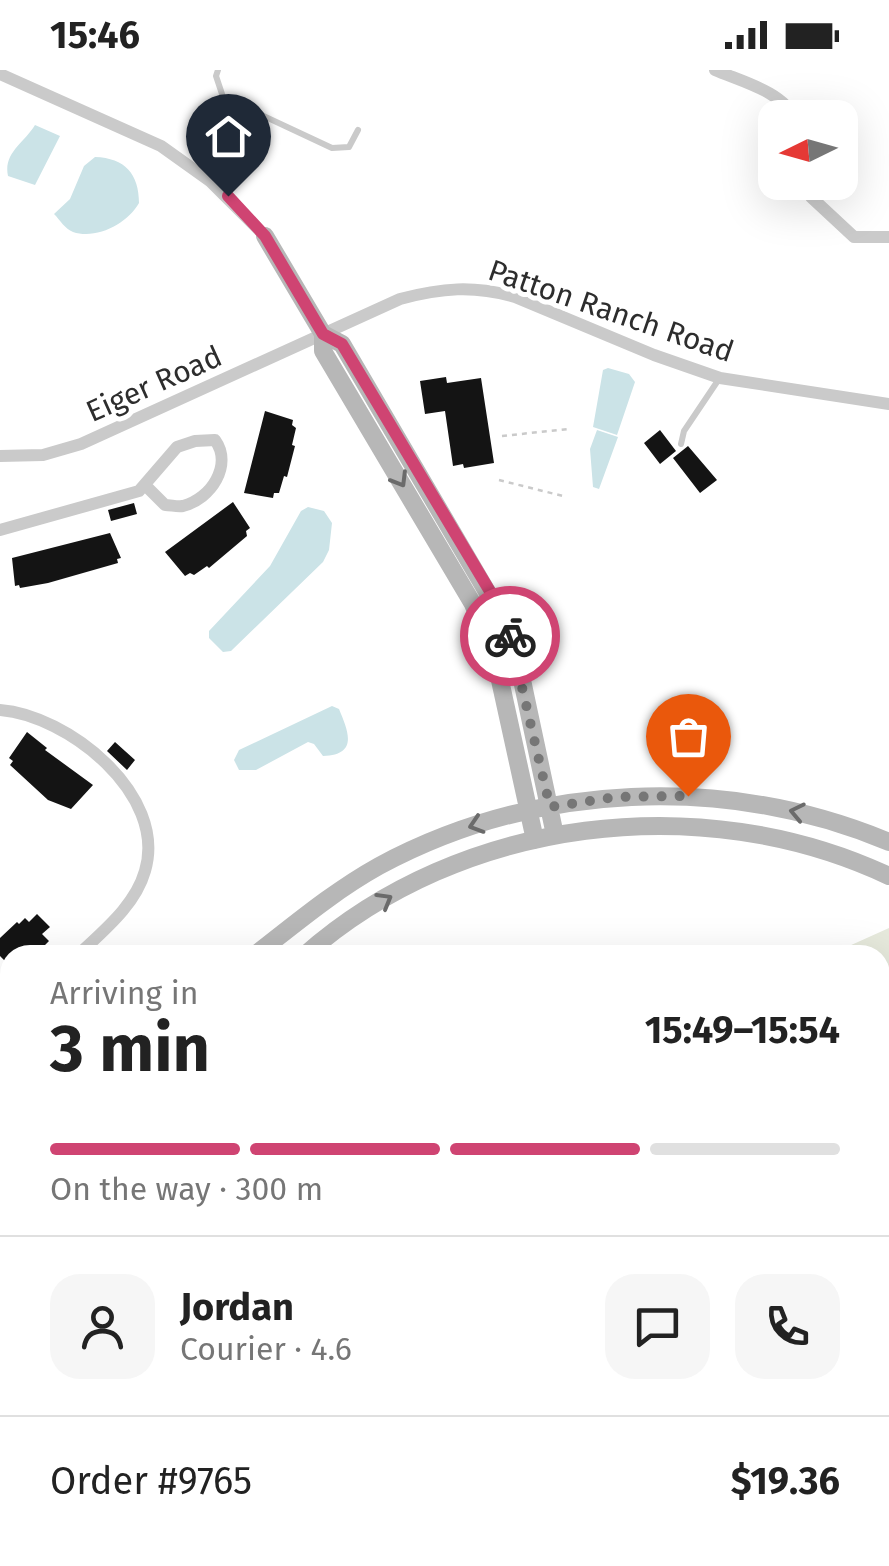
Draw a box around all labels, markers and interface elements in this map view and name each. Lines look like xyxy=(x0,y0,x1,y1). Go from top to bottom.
text: 15:46 xyxy=(50,12,140,58)
pin xyxy=(186,94,271,197)
north arrow xyxy=(758,100,858,200)
map controls xyxy=(758,100,858,200)
icon: home xyxy=(201,109,256,164)
street label: Patton Ranch Road xyxy=(484,252,738,370)
street label: Eiger Road xyxy=(81,338,227,430)
one-way arrow xyxy=(388,469,407,487)
courier xyxy=(460,586,560,686)
icon: bike xyxy=(483,609,538,664)
pin xyxy=(646,694,731,797)
icon: bag xyxy=(661,709,716,764)
one-way arrow xyxy=(788,803,805,824)
one-way arrow xyxy=(468,814,485,834)
one-way arrow xyxy=(374,892,392,912)
text: Arriving in xyxy=(50,974,198,1012)
text: 15:49–15:54 xyxy=(645,1007,840,1053)
text: 3 min xyxy=(50,1010,210,1088)
text: On the way · 300 m xyxy=(50,1170,323,1208)
button: person xyxy=(50,1274,155,1379)
button: chat xyxy=(605,1274,710,1379)
button: phone xyxy=(735,1274,840,1379)
text: Jordan xyxy=(180,1284,294,1330)
text: Courier · 4.6 xyxy=(180,1330,352,1368)
text: Order #9765 xyxy=(50,1458,252,1504)
text: $19.36 xyxy=(731,1458,840,1504)

